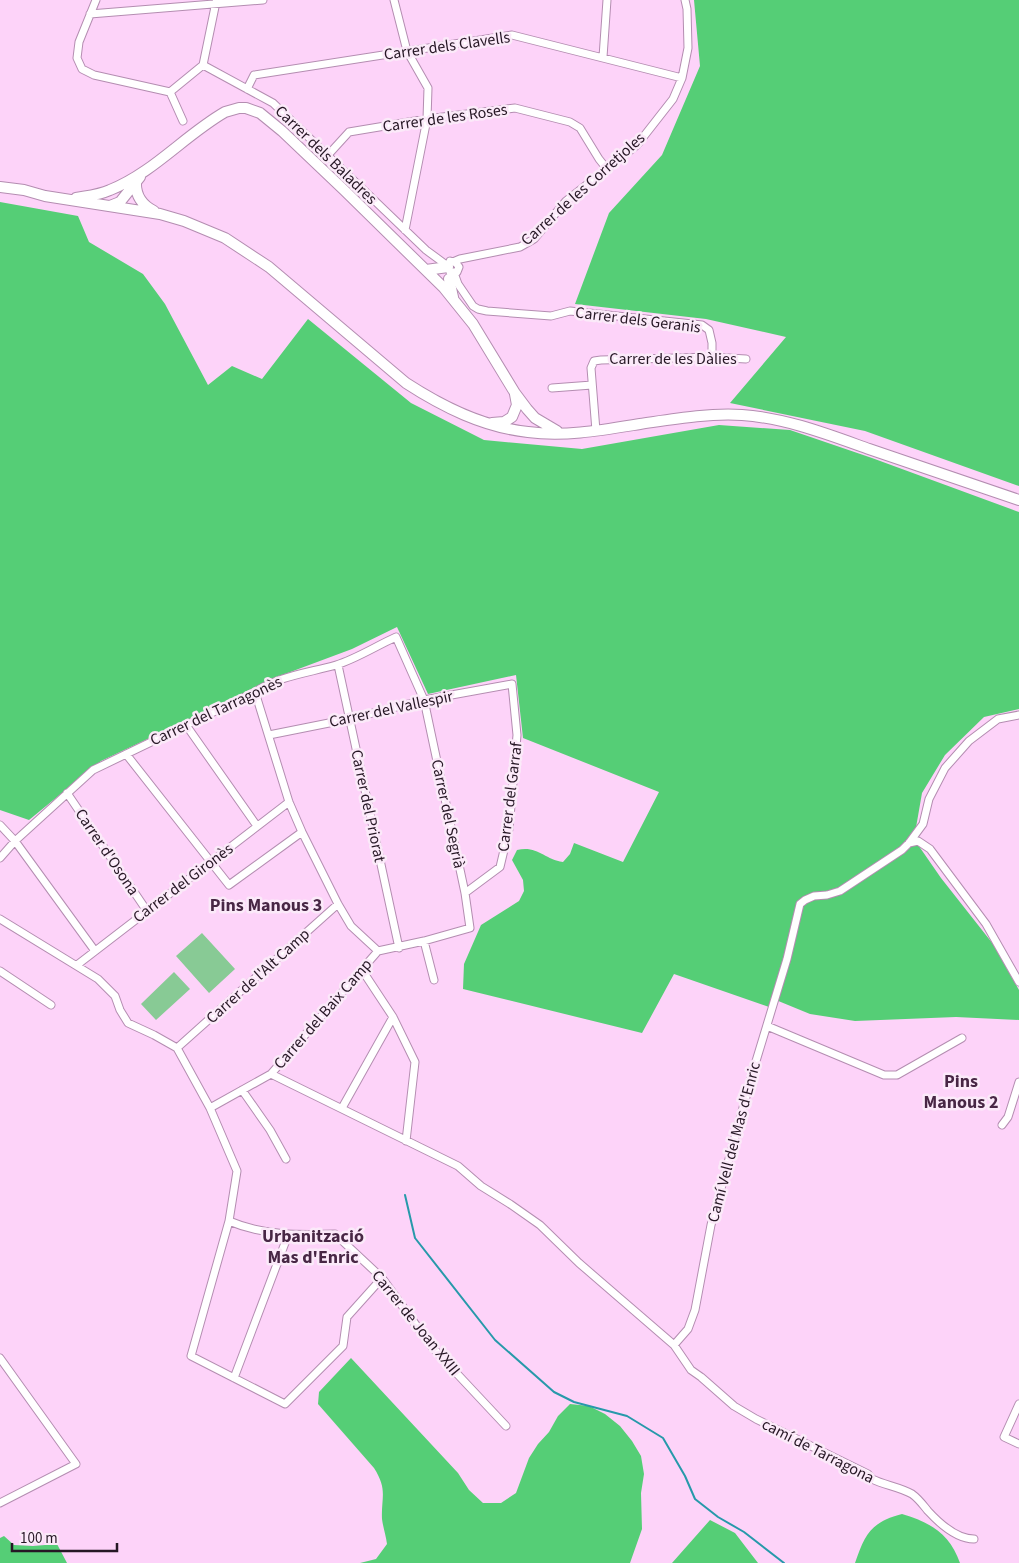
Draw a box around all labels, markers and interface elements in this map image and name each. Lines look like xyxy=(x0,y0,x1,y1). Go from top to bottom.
street label: Carrer dels Clavells xyxy=(383,26,512,66)
street label: Carrer de les Roses xyxy=(381,98,509,138)
street label: Carrer dels Baladres xyxy=(270,100,382,210)
street label: Carrer de les Corretjoles xyxy=(516,127,650,251)
street label: Carrer dels Geranis xyxy=(574,301,702,339)
street label: Carrer de les Dàlies xyxy=(609,348,737,370)
street label: Carrer del Tarragonès xyxy=(147,671,286,751)
street label: Carrer del Vallespir xyxy=(327,685,455,733)
street label: Carrer del Garraf xyxy=(492,740,528,853)
street label: Carrer del Priorat xyxy=(345,748,391,865)
street label: Carrer del Segrià xyxy=(426,757,470,871)
street label: Carrer d'Osona xyxy=(70,804,144,900)
street label: Carrer del Gironès xyxy=(128,838,238,928)
district label: Pins Manous 3 xyxy=(210,893,322,918)
street label: Carrer de l'Alt Camp xyxy=(201,923,315,1029)
street label: Carrer del Baix Camp xyxy=(269,954,377,1074)
street label: Camí Vell del Mas d'Enric xyxy=(702,1059,766,1225)
district label: Pins Manous 2 xyxy=(924,1069,998,1115)
district label: Urbanització Mas d'Enric xyxy=(262,1224,364,1270)
street label: Carrer de Joan XXIII xyxy=(367,1266,465,1380)
street label: camí de Tarragona xyxy=(758,1413,878,1489)
scale bar xyxy=(12,1520,118,1552)
text: 100 m xyxy=(20,1528,58,1549)

